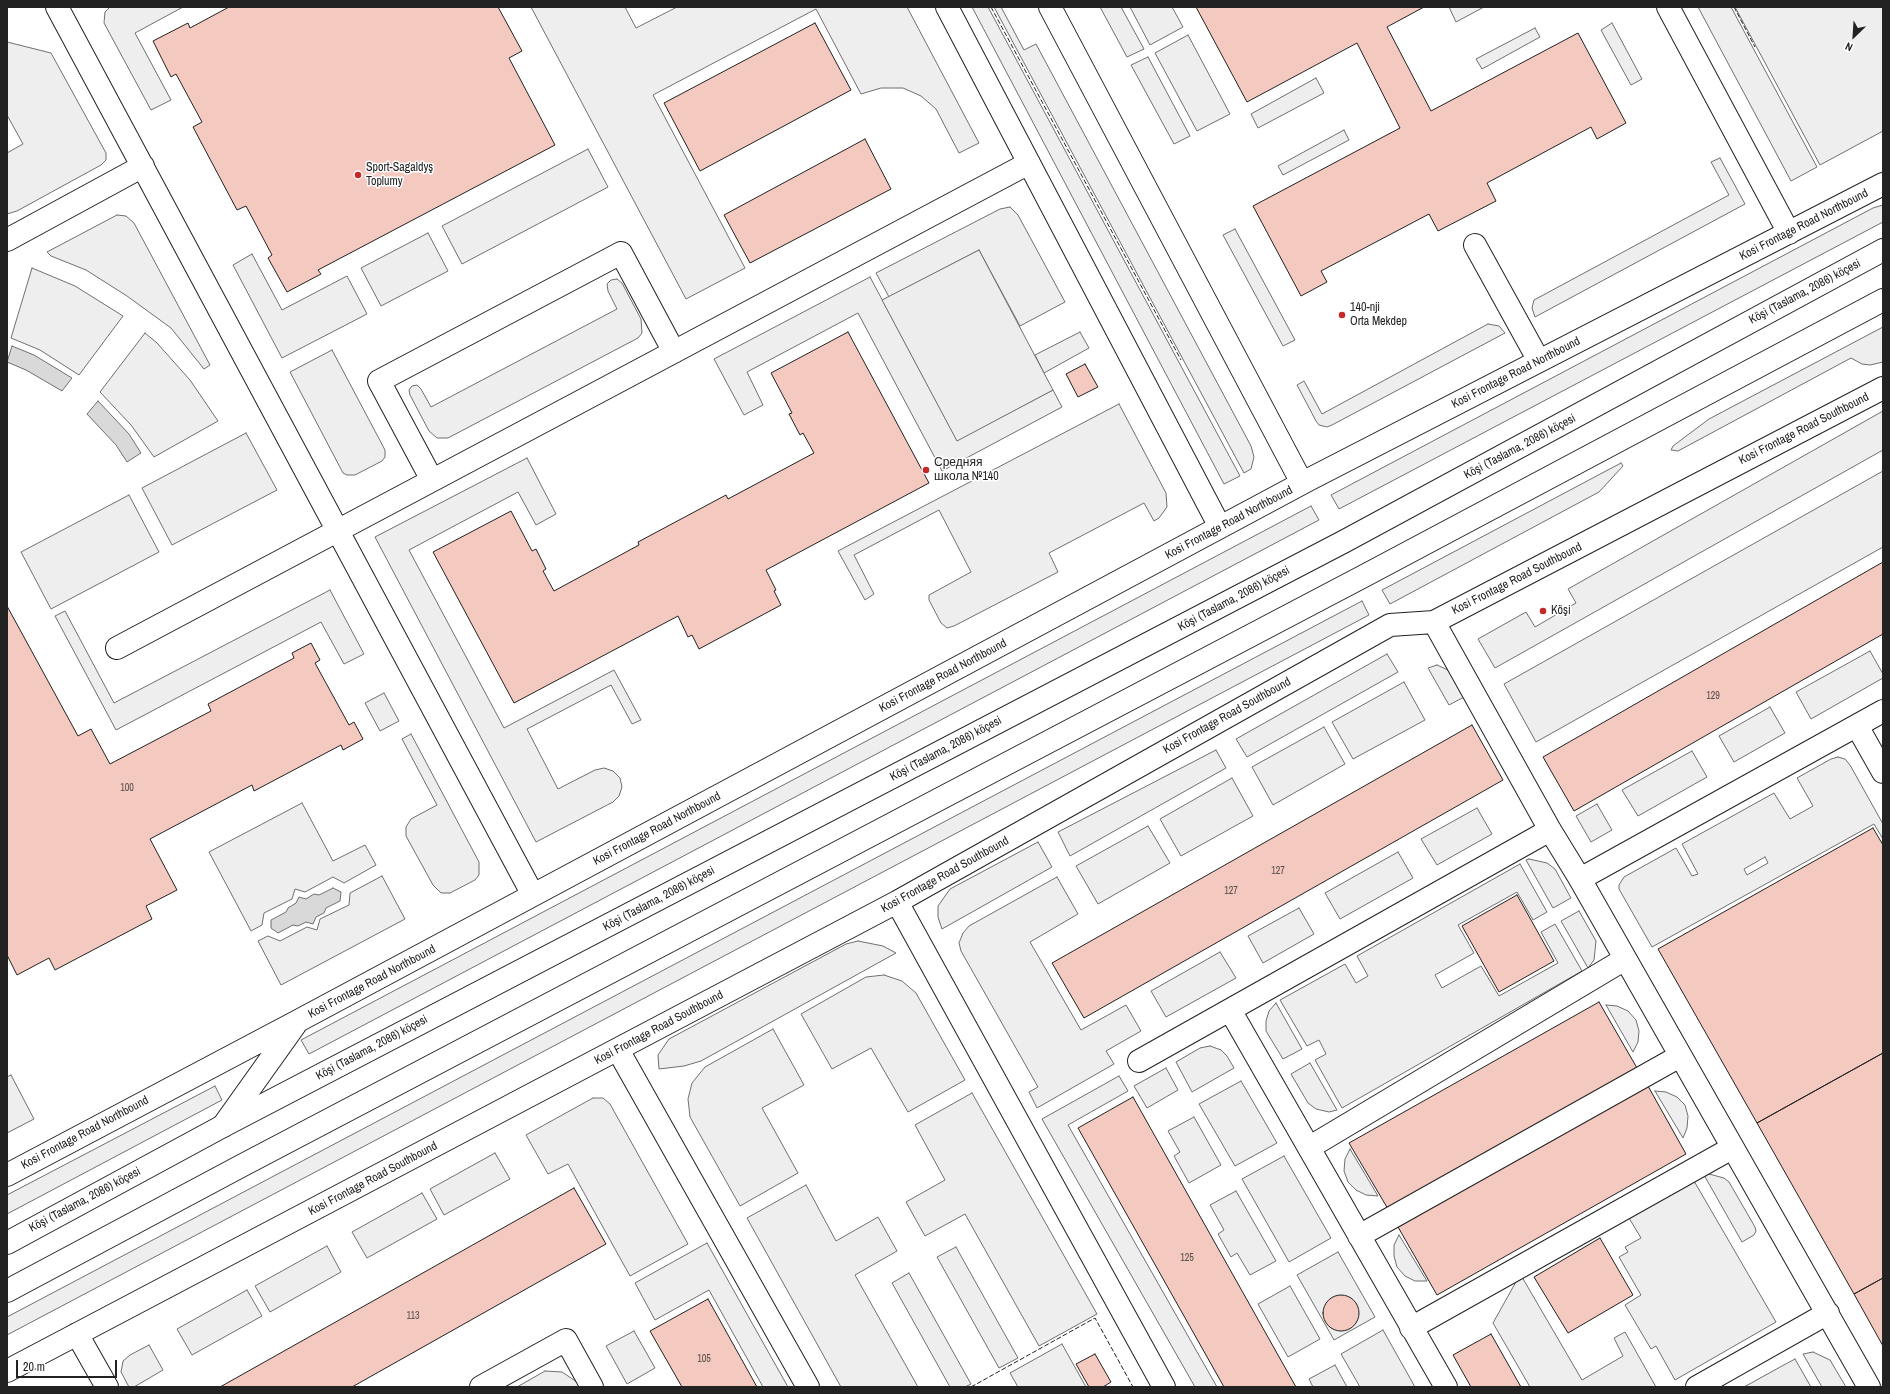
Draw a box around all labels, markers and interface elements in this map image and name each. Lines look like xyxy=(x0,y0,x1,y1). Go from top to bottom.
north arrow xyxy=(1834,16,1874,56)
text: N xyxy=(1843,39,1855,55)
place label: Sport-Sagaldyş Toplumy xyxy=(366,161,433,189)
marker: Sport-Sagaldyş Toplumy xyxy=(353,170,363,180)
street label: Kosi Frontage Road Northbound xyxy=(1737,186,1871,264)
street label: Köşi (Taslama, 2086) köçesi xyxy=(1747,256,1863,328)
place label: 140-nji Orta Mekdep xyxy=(1350,301,1407,329)
marker: 140-nji Orta Mekdep xyxy=(1337,310,1347,320)
street label: Kosi Frontage Road Northbound xyxy=(1449,334,1583,412)
street label: Kosi Frontage Road Southbound xyxy=(1737,390,1871,468)
street label: Köşi (Taslama, 2086) köçesi xyxy=(1462,411,1578,483)
place label: Средняя школа №140 xyxy=(934,456,999,484)
marker: Средняя школа №140 xyxy=(921,465,931,475)
street label: Kosi Frontage Road Northbound xyxy=(1163,483,1295,563)
street label: Kosi Frontage Road Southbound xyxy=(1450,540,1584,618)
street label: Köşi (Taslama, 2086) köçesi xyxy=(1176,563,1292,635)
place label: Köşi xyxy=(1551,604,1571,618)
marker: Köşi xyxy=(1538,606,1548,616)
street label: Kosi Frontage Road Northbound xyxy=(877,636,1009,716)
street label: Kosi Frontage Road Southbound xyxy=(1161,675,1293,757)
house number: 129 xyxy=(1706,690,1720,702)
street label: Köşi (Taslama, 2086) köçesi xyxy=(888,713,1004,785)
house number: 100 xyxy=(120,782,134,794)
street label: Kosi Frontage Road Northbound xyxy=(591,789,723,869)
street label: Kosi Frontage Road Southbound xyxy=(879,834,1011,916)
street label: Köşi (Taslama, 2086) köçesi xyxy=(601,863,717,935)
house number: 127 xyxy=(1271,865,1285,877)
house number: 127 xyxy=(1224,885,1238,897)
street label: Kosi Frontage Road Northbound xyxy=(306,942,438,1022)
street label: Kosi Frontage Road Southbound xyxy=(592,988,726,1068)
street label: Köşi (Taslama, 2086) köçesi xyxy=(314,1012,430,1084)
street label: Kosi Frontage Road Northbound xyxy=(19,1093,151,1173)
street label: Kosi Frontage Road Southbound xyxy=(306,1139,440,1219)
street label: Köşi (Taslama, 2086) köçesi xyxy=(27,1164,143,1236)
house number: 125 xyxy=(1180,1252,1194,1264)
house number: 113 xyxy=(406,1310,420,1322)
scale bar xyxy=(18,1352,119,1378)
house number: 105 xyxy=(697,1353,711,1365)
text: 20 m xyxy=(23,1359,45,1375)

